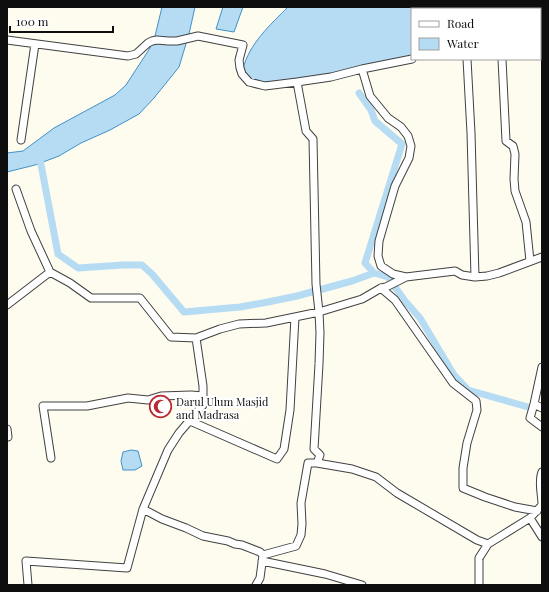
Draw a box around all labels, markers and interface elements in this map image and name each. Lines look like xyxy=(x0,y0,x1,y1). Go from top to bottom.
scale bar xyxy=(10,8,113,34)
legend xyxy=(411,8,541,60)
text: 100 m xyxy=(16,13,49,29)
text: Road xyxy=(447,15,474,31)
text: Water xyxy=(446,35,480,51)
mosque icon: Darul Ulum Masjid and Madrasa xyxy=(147,394,173,420)
place label: Darul Ulum Masjid and Madrasa xyxy=(176,394,269,422)

